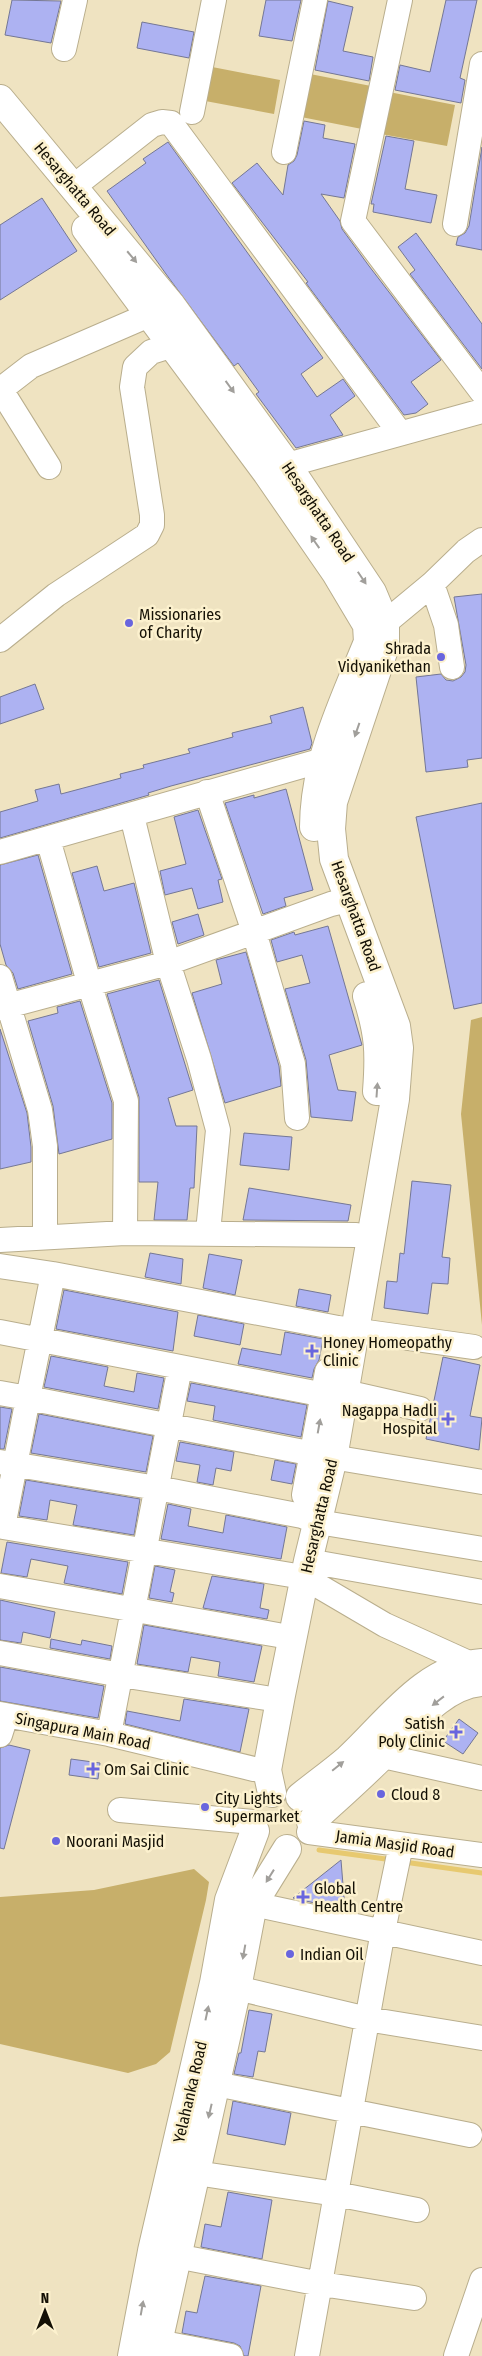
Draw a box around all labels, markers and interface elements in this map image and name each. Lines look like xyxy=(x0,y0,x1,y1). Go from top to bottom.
street label: Hesarghatta Road xyxy=(30,138,120,240)
one-way arrow xyxy=(126,251,137,264)
one-way arrow xyxy=(225,380,235,393)
street label: Hesarghatta Road xyxy=(278,458,358,566)
one-way arrow xyxy=(310,535,320,549)
one-way arrow xyxy=(357,571,367,584)
place label: Missionaries of Charity xyxy=(139,605,221,642)
marker: Missionaries of Charity xyxy=(123,617,135,629)
place label: Shrada Vidyanikethan xyxy=(338,639,431,676)
marker: Shrada Vidyanikethan xyxy=(435,651,447,663)
one-way arrow xyxy=(353,723,361,738)
street label: Hesarghatta Road xyxy=(327,858,385,974)
one-way arrow xyxy=(373,1082,381,1098)
place label: Honey Homeopathy Clinic xyxy=(323,1333,453,1370)
marker: Honey Homeopathy Clinic xyxy=(305,1344,319,1358)
place label: Nagappa Hadli Hospital xyxy=(342,1401,437,1438)
marker: Nagappa Hadli Hospital xyxy=(441,1412,455,1426)
one-way arrow xyxy=(316,1417,324,1433)
street label: Hesarghatta Road xyxy=(297,1457,341,1575)
one-way arrow xyxy=(432,1696,445,1707)
street label: Singapura Main Road xyxy=(14,1709,152,1753)
place label: Satish Poly Clinic xyxy=(378,1714,445,1751)
marker: Satish Poly Clinic xyxy=(449,1725,463,1739)
place label: Om Sai Clinic xyxy=(104,1760,189,1779)
one-way arrow xyxy=(331,1761,344,1772)
marker: Om Sai Clinic xyxy=(86,1762,100,1776)
place label: Cloud 8 xyxy=(391,1785,440,1804)
marker: Cloud 8 xyxy=(375,1788,387,1800)
place label: City Lights Supermarket xyxy=(215,1789,300,1826)
marker: City Lights Supermarket xyxy=(199,1801,211,1813)
street label: Jamia Masjid Road xyxy=(334,1826,456,1862)
place label: Noorani Masjid xyxy=(66,1832,164,1851)
marker: Noorani Masjid xyxy=(50,1835,62,1847)
one-way arrow xyxy=(265,1870,274,1883)
place label: Global Health Centre xyxy=(314,1879,403,1916)
marker: Global Health Centre xyxy=(296,1890,310,1904)
one-way arrow xyxy=(239,1945,247,1961)
place label: Indian Oil xyxy=(300,1945,364,1964)
marker: Indian Oil xyxy=(284,1948,296,1960)
one-way arrow xyxy=(203,2005,211,2021)
street label: Yelahanka Road xyxy=(169,2039,211,2145)
one-way arrow xyxy=(206,2104,214,2119)
north arrow xyxy=(20,2286,70,2336)
text: N xyxy=(41,2290,49,2307)
one-way arrow xyxy=(139,2300,147,2316)

